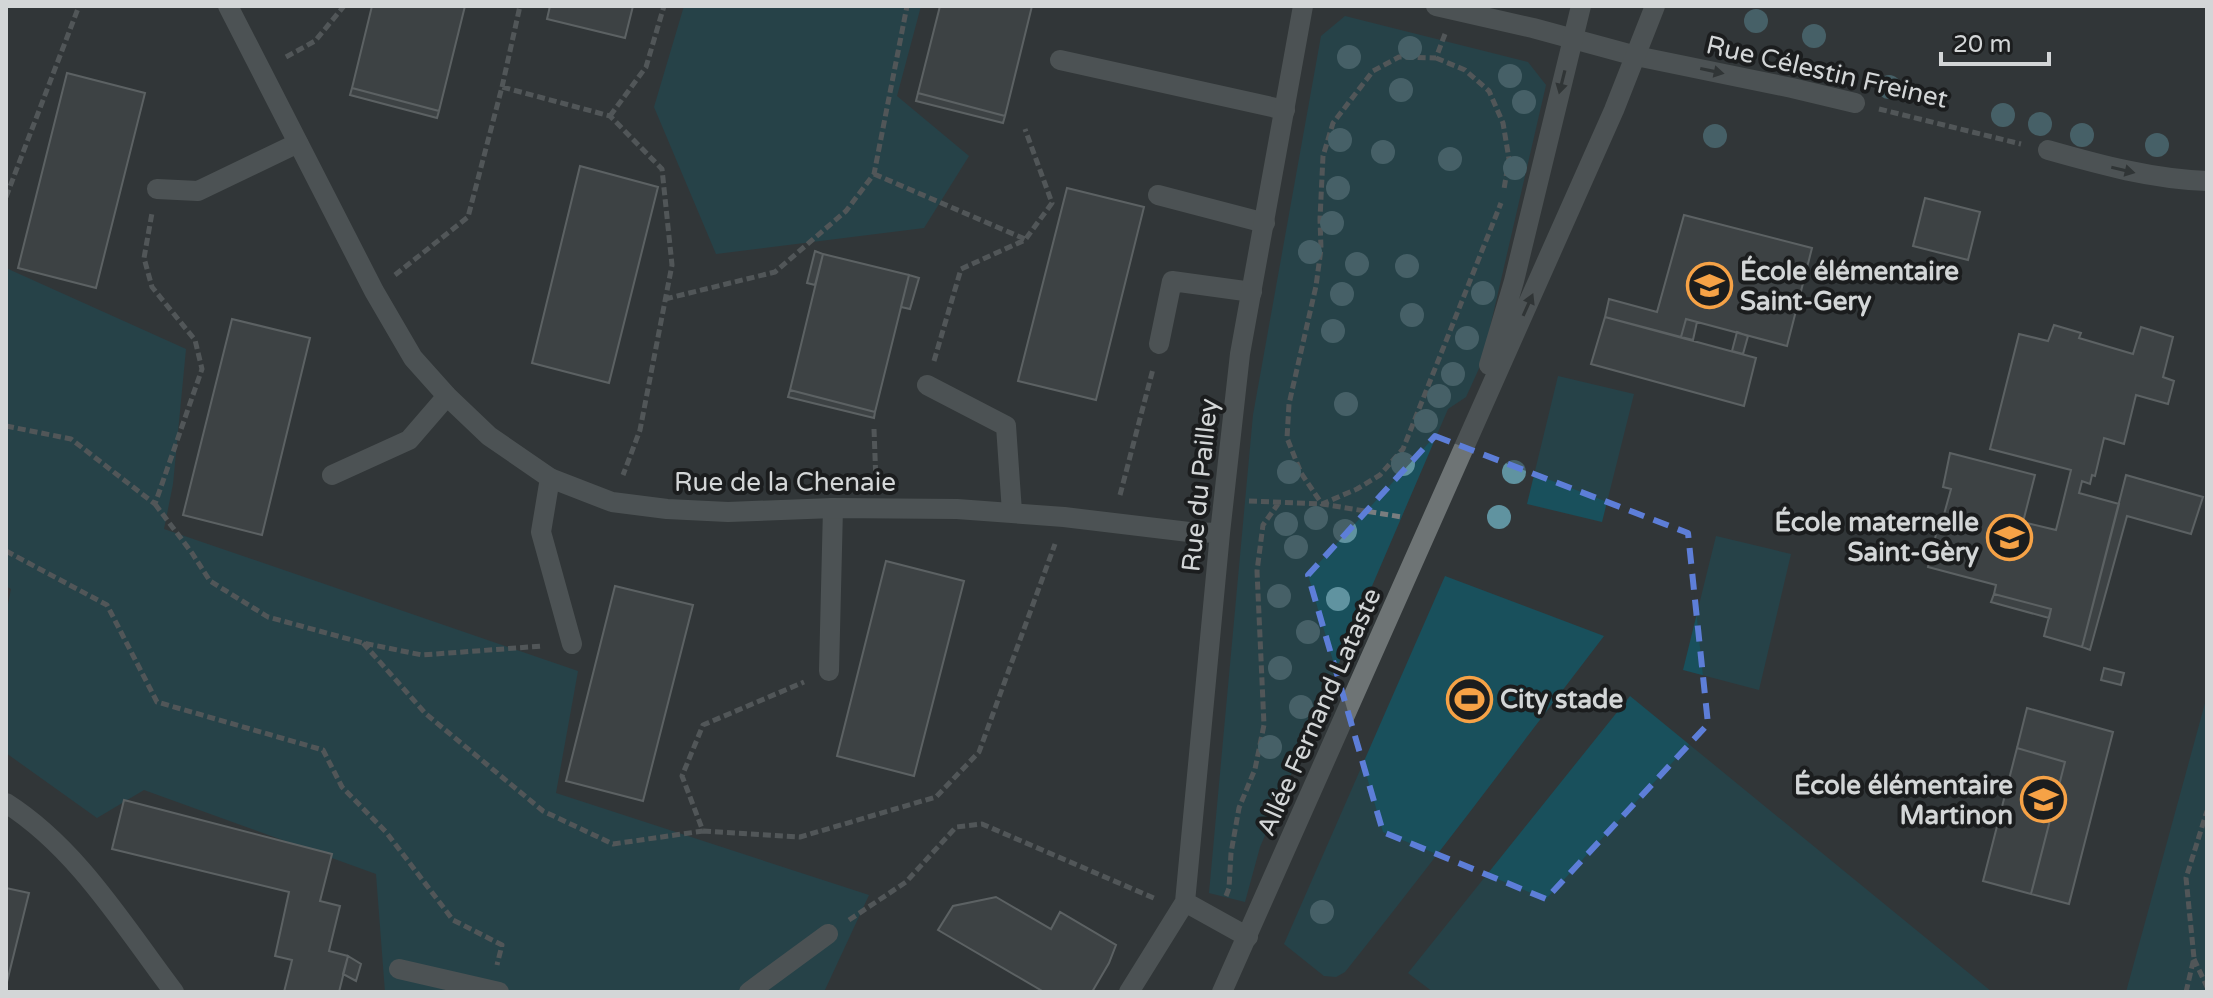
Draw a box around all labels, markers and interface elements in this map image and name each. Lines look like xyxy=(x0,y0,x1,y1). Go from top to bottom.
scale bar xyxy=(1941,16,2049,66)
street label: Rue Célestin Freinet xyxy=(1703,29,1951,115)
text: 20 m xyxy=(1953,30,2011,59)
one-way arrow xyxy=(1700,65,1725,78)
one-way arrow xyxy=(1556,69,1568,94)
one-way arrow xyxy=(2111,164,2136,177)
place label: École élémentaire Saint-Gery xyxy=(1740,255,1959,317)
school or university icon: École élémentaire Saint-Gery xyxy=(1685,262,1733,310)
one-way arrow xyxy=(1521,293,1534,317)
street label: Rue du Pailley xyxy=(1175,397,1225,573)
street label: Rue de la Chenaie xyxy=(674,467,896,498)
place label: École maternelle Saint-Gèry xyxy=(1774,506,1979,568)
school or university icon: École maternelle Saint-Gèry xyxy=(1986,513,2034,561)
street label: Allée Fernand Lataste xyxy=(1250,583,1388,841)
sports icon: City stade xyxy=(1445,675,1493,723)
place label: City stade xyxy=(1500,684,1623,715)
place label: École élémentaire Martinon xyxy=(1794,769,2013,831)
school or university icon: École élémentaire Martinon xyxy=(2020,776,2068,824)

